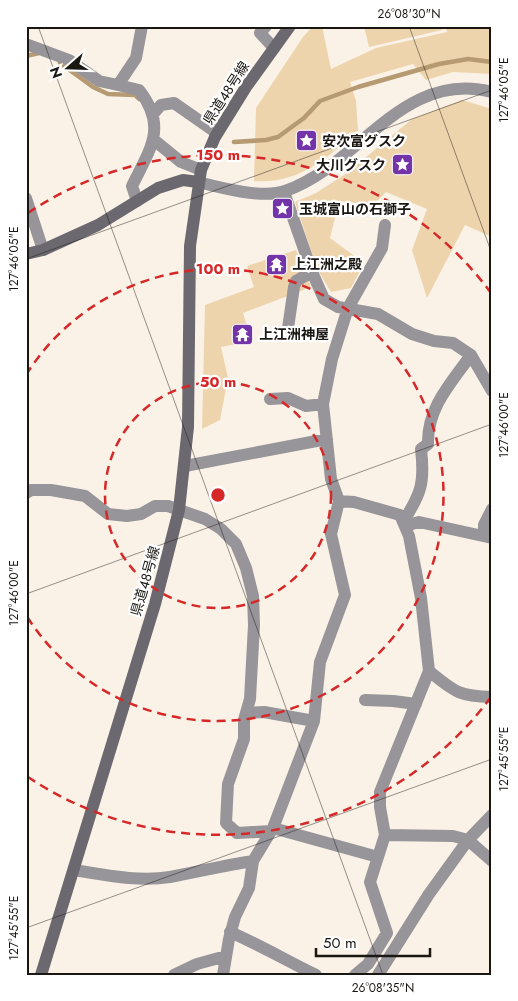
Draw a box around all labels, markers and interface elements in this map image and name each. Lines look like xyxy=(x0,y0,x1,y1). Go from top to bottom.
text: 26°08'30"N xyxy=(378,5,440,23)
north arrow xyxy=(42,42,92,92)
street label: 県道48号線 xyxy=(198,57,254,129)
text: 127°46'05"E xyxy=(495,57,513,123)
text: N xyxy=(44,64,67,81)
place icon: 安次富グスク xyxy=(294,129,318,153)
place label: 安次富グスク xyxy=(322,131,406,151)
text: 150 m xyxy=(196,144,240,166)
place icon: 大川グスク xyxy=(390,153,414,177)
place label: 大川グスク xyxy=(316,155,386,175)
place icon: 玉城富山の石獅子 xyxy=(271,197,295,221)
place label: 玉城富山の石獅子 xyxy=(299,199,411,219)
text: 127°46'05"E xyxy=(5,226,23,292)
temple icon: 上江洲之殿 xyxy=(264,252,288,276)
place label: 上江洲之殿 xyxy=(292,254,362,274)
text: 100 m xyxy=(196,258,240,280)
temple icon: 上江洲神屋 xyxy=(231,322,255,346)
place label: 上江洲神屋 xyxy=(259,324,329,344)
text: 50 m xyxy=(200,371,236,393)
text: 127°46'00"E xyxy=(495,392,513,458)
centre of rings xyxy=(209,486,227,504)
street label: 県道48号線 xyxy=(125,544,165,618)
text: 127°46'00"E xyxy=(5,560,23,626)
text: 127°45'55"E xyxy=(495,727,513,791)
text: 127°45'55"E xyxy=(5,896,23,960)
scale bar xyxy=(316,926,429,958)
text: 50 m xyxy=(323,932,357,954)
text: 26°08'35"N xyxy=(352,979,414,997)

